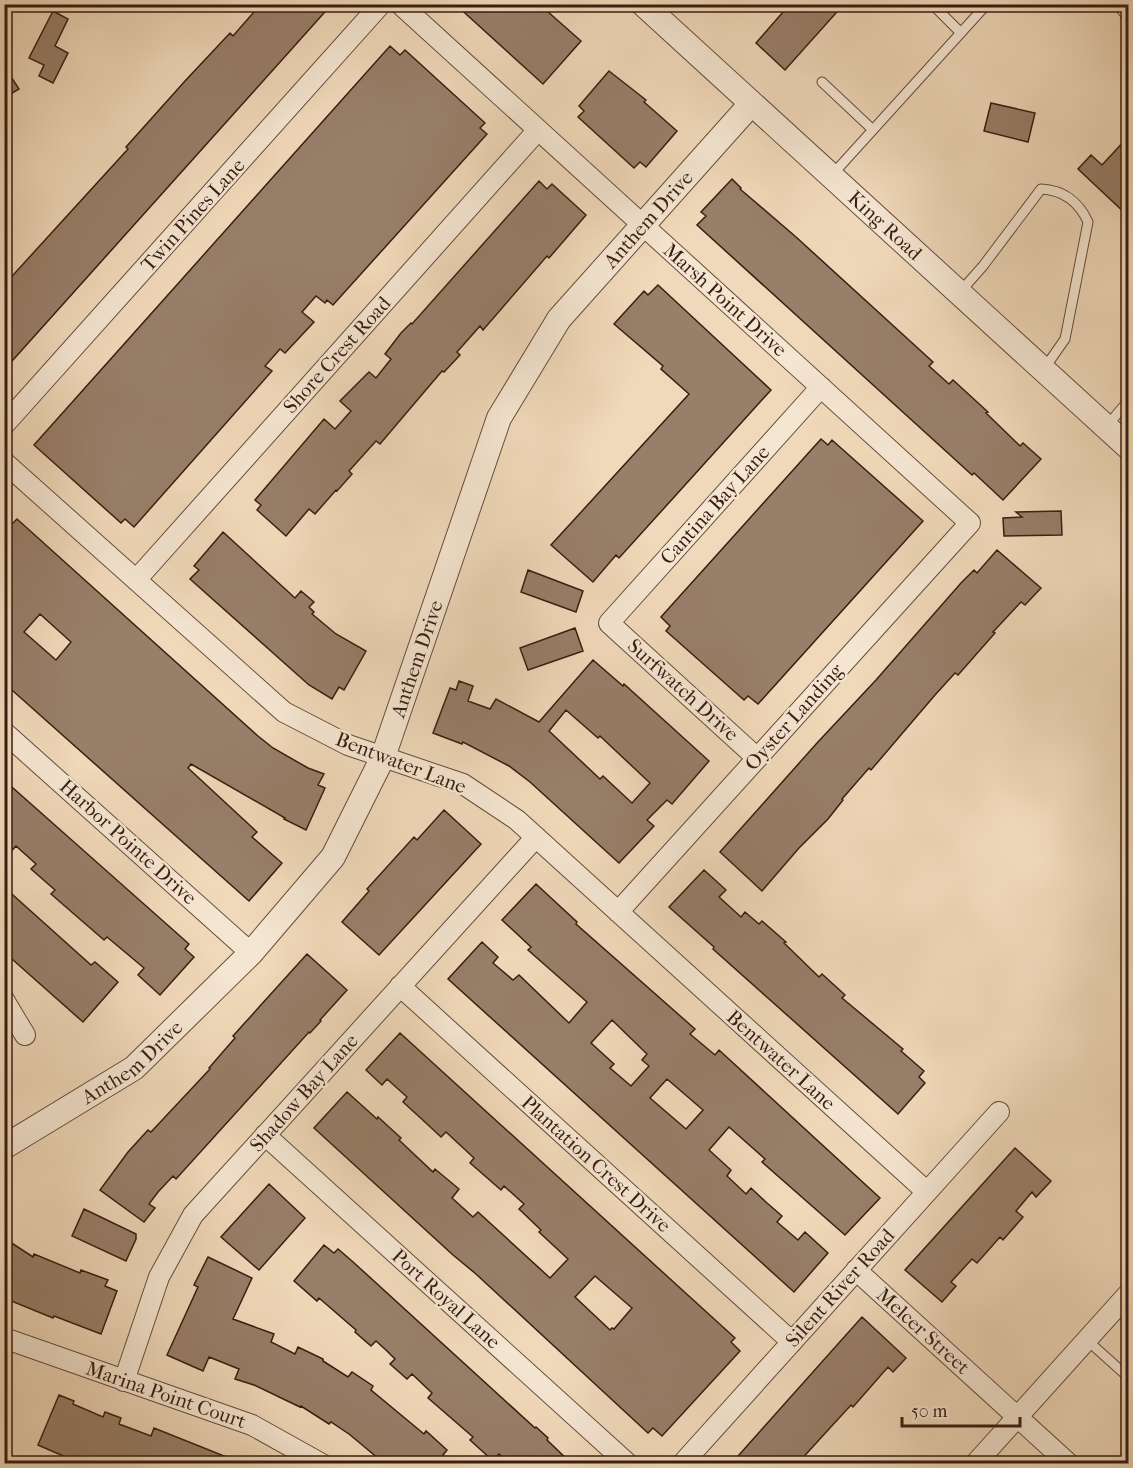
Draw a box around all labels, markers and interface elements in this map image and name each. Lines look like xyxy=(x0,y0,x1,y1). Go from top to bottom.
street label: Twin Pines Lane xyxy=(136,154,250,276)
street label: Anthem Drive xyxy=(598,166,697,273)
street label: King Road xyxy=(844,186,928,265)
street label: Marsh Point Drive xyxy=(659,239,792,362)
street label: Shore Crest Road xyxy=(279,291,396,418)
street label: Cantina Bay Lane xyxy=(656,441,774,569)
street label: Anthem Drive xyxy=(386,597,447,721)
street label: Surfwatch Drive xyxy=(623,634,743,746)
street label: Oyster Landing xyxy=(740,659,848,775)
street label: Bentwater Lane xyxy=(332,728,470,799)
street label: Harbor Pointe Drive xyxy=(55,775,201,910)
street label: Bentwater Lane xyxy=(722,1005,840,1115)
street label: Anthem Drive xyxy=(76,1015,187,1109)
street label: Shadow Bay Lane xyxy=(245,1029,363,1157)
street label: Plantation Crest Drive xyxy=(517,1091,675,1237)
street label: Silent River Road xyxy=(781,1223,900,1352)
street label: Port Royal Lane xyxy=(387,1244,505,1354)
street label: Melcer Street xyxy=(872,1283,974,1379)
street label: Marina Point Court xyxy=(83,1357,249,1433)
scale bar xyxy=(902,1390,1020,1428)
text: 50 m xyxy=(911,1401,948,1422)

